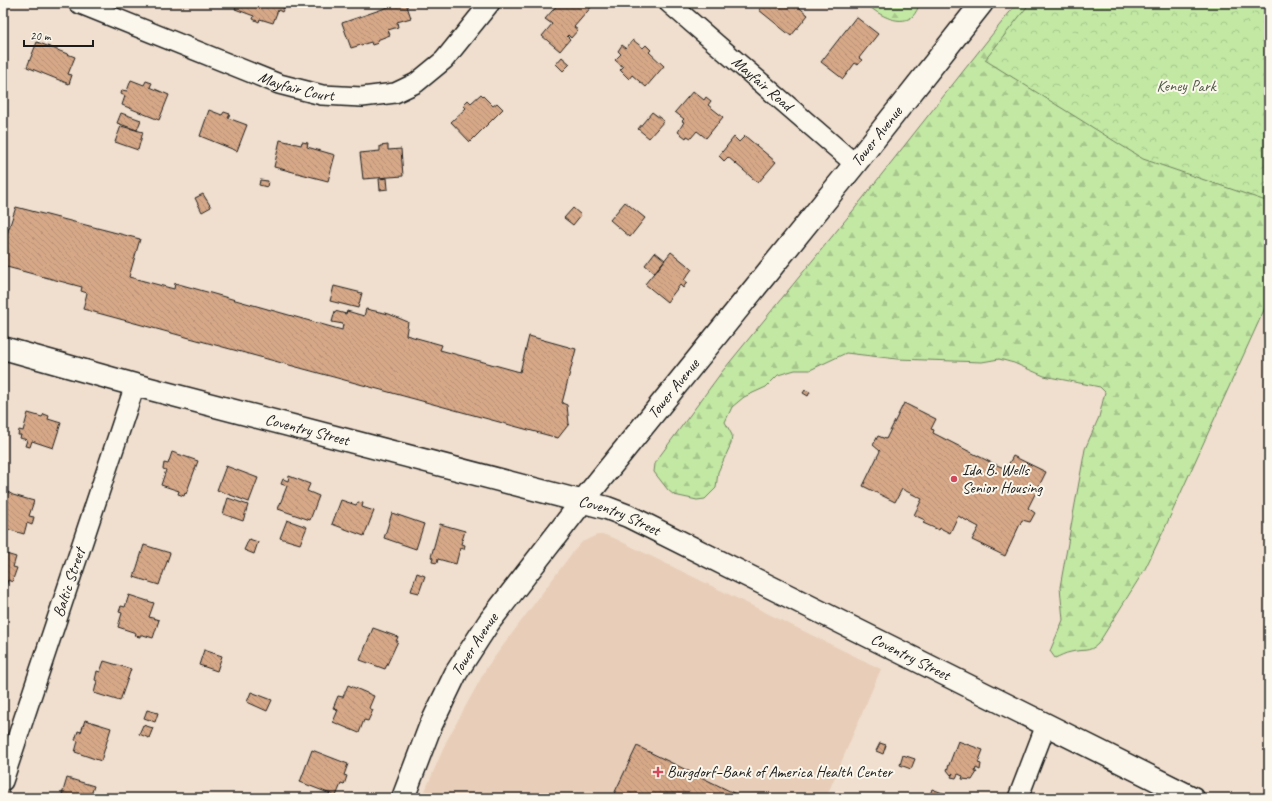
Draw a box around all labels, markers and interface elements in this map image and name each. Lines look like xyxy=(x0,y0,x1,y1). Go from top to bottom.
scale bar xyxy=(24,22,93,48)
text: 20 m xyxy=(30,28,52,44)
street label: Mayfair Road xyxy=(727,52,799,117)
street label: Mayfair Court xyxy=(255,67,336,106)
park label: Keney Park xyxy=(1156,76,1217,96)
street label: Tower Avenue xyxy=(847,101,908,171)
street label: Tower Avenue xyxy=(643,353,705,423)
street label: Coventry Street xyxy=(263,409,353,451)
place label: Ida B. Wells Senior Housing xyxy=(962,460,1043,498)
marker: Ida B. Wells Senior Housing xyxy=(949,474,959,484)
street label: Coventry Street xyxy=(577,491,665,541)
street label: Baltic Street xyxy=(48,543,91,620)
street label: Tower Avenue xyxy=(447,607,504,680)
street label: Coventry Street xyxy=(868,629,955,686)
place label: Burgdorf–Bank of America Health Center xyxy=(667,762,894,782)
marker: Burgdorf–Bank of America Health Center xyxy=(652,766,664,778)

